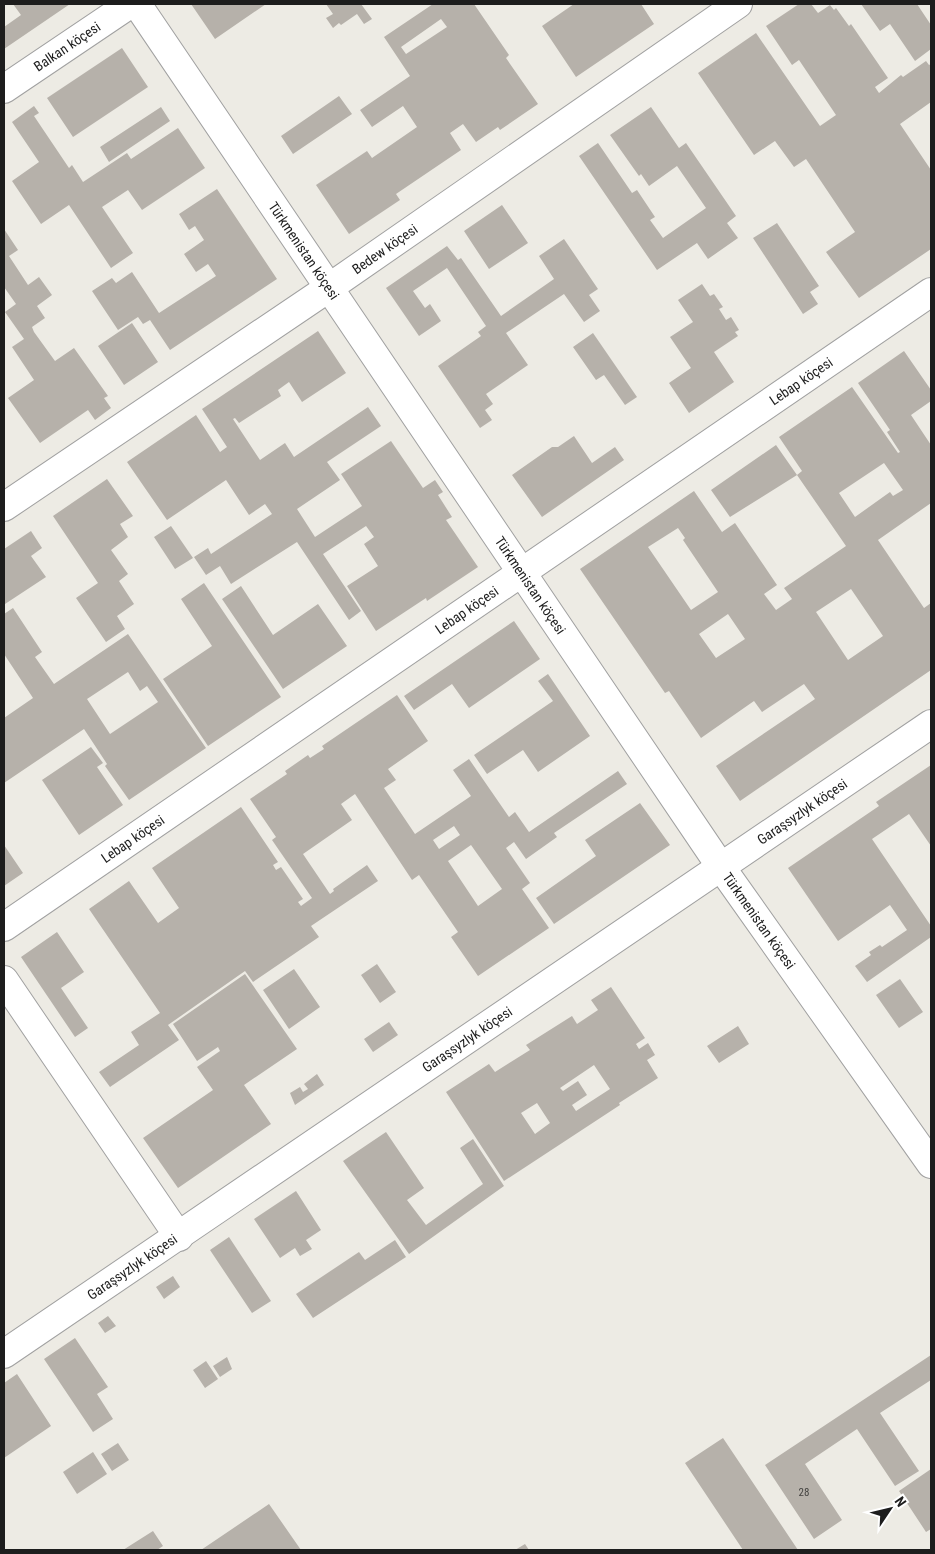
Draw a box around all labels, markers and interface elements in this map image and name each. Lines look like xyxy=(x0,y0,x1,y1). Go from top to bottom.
street label: Balkan köçesi xyxy=(31,18,103,75)
street label: Türkmenistan köçesi xyxy=(265,199,343,303)
street label: Bedew köçesi xyxy=(349,221,421,277)
street label: Lebap köçesi xyxy=(766,354,836,408)
street label: Türkmenistan köçesi xyxy=(492,534,569,637)
street label: Lebap köçesi xyxy=(432,583,501,637)
street label: Garaşsyzlyk köçesi xyxy=(754,775,850,848)
street label: Lebap köçesi xyxy=(98,812,167,866)
street label: Türkmenistan köçesi xyxy=(720,870,799,972)
street label: Garaşsyzlyk köçesi xyxy=(419,1003,515,1075)
street label: Garaşsyzlyk köçesi xyxy=(84,1231,180,1303)
north arrow xyxy=(865,1484,915,1534)
house number: 28 xyxy=(799,1486,809,1499)
text: N xyxy=(892,1493,910,1510)

